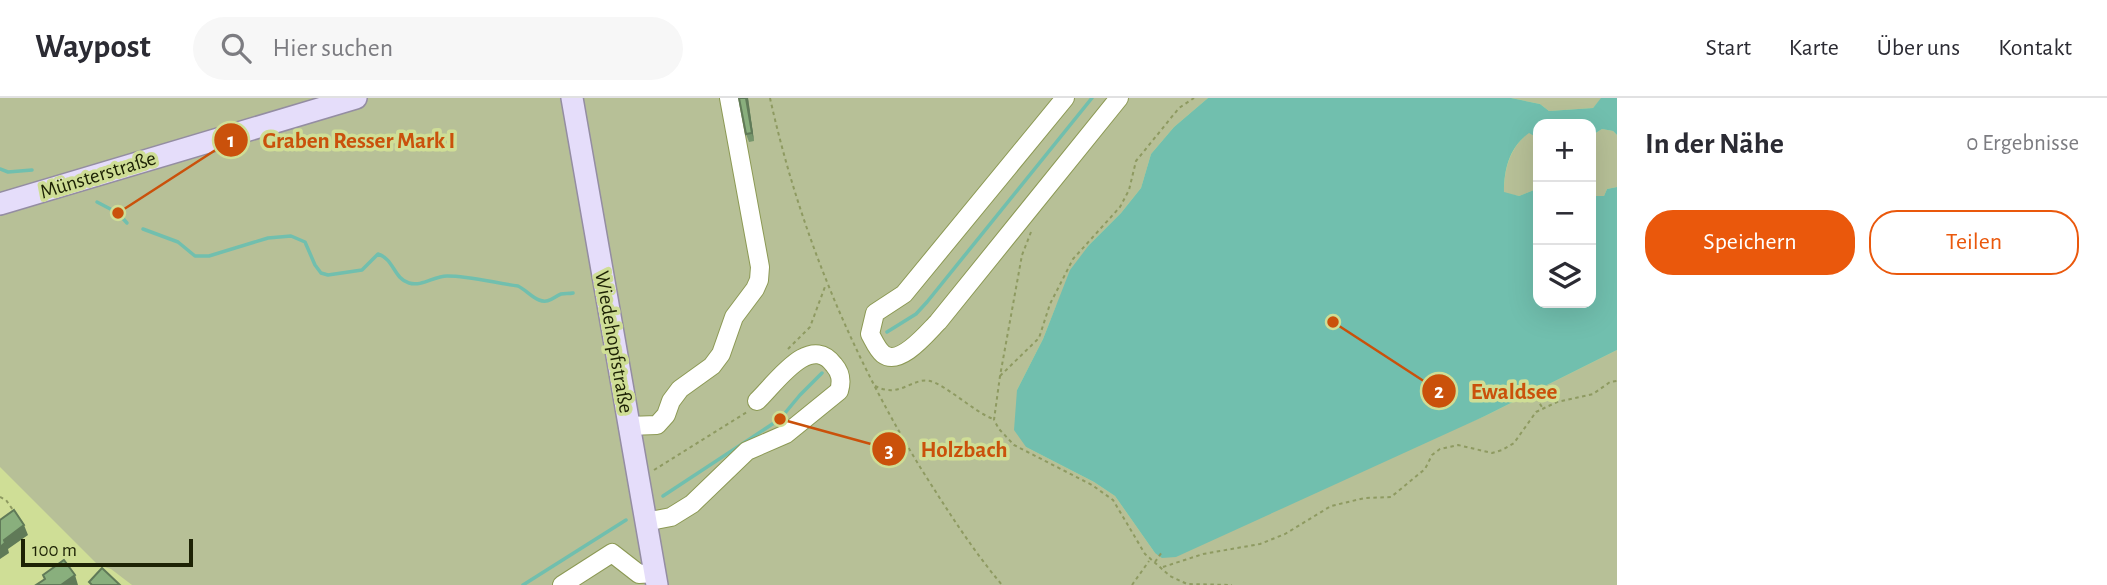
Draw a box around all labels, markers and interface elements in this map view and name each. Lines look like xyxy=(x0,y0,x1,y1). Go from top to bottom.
search box xyxy=(193,17,683,80)
icon: search xyxy=(217,29,255,67)
text: Waypost xyxy=(35,31,151,64)
text: Hier suchen xyxy=(273,35,393,61)
text: Start xyxy=(1706,36,1751,60)
text: Karte xyxy=(1789,36,1839,60)
text: Über uns xyxy=(1877,36,1960,60)
text: Kontakt xyxy=(1998,36,2072,60)
callout: Graben Resser Mark I xyxy=(214,118,470,162)
map controls xyxy=(1533,119,1596,308)
button: + xyxy=(1533,119,1596,182)
text: In der Nähe xyxy=(1645,129,1784,159)
text: 1 xyxy=(227,130,235,151)
text: Graben Resser Mark I xyxy=(263,130,455,153)
text: 0 Ergebnisse xyxy=(1966,132,2079,155)
street label: Münsterstraße xyxy=(37,147,159,203)
button: − xyxy=(1533,182,1596,245)
button: Speichern xyxy=(1645,210,1855,275)
button: Teilen xyxy=(1869,210,2079,275)
button: layers xyxy=(1533,245,1596,308)
street label: Wiedehopfstraße xyxy=(591,269,637,415)
callout: Ewaldsee xyxy=(1421,369,1571,413)
text: 2 xyxy=(1434,381,1444,402)
text: Ewaldsee xyxy=(1471,381,1558,404)
callout: Holzbach xyxy=(871,427,1021,471)
text: Holzbach xyxy=(921,439,1007,462)
text: 3 xyxy=(884,440,894,461)
scale bar xyxy=(21,536,192,568)
text: 100 m xyxy=(32,541,77,560)

